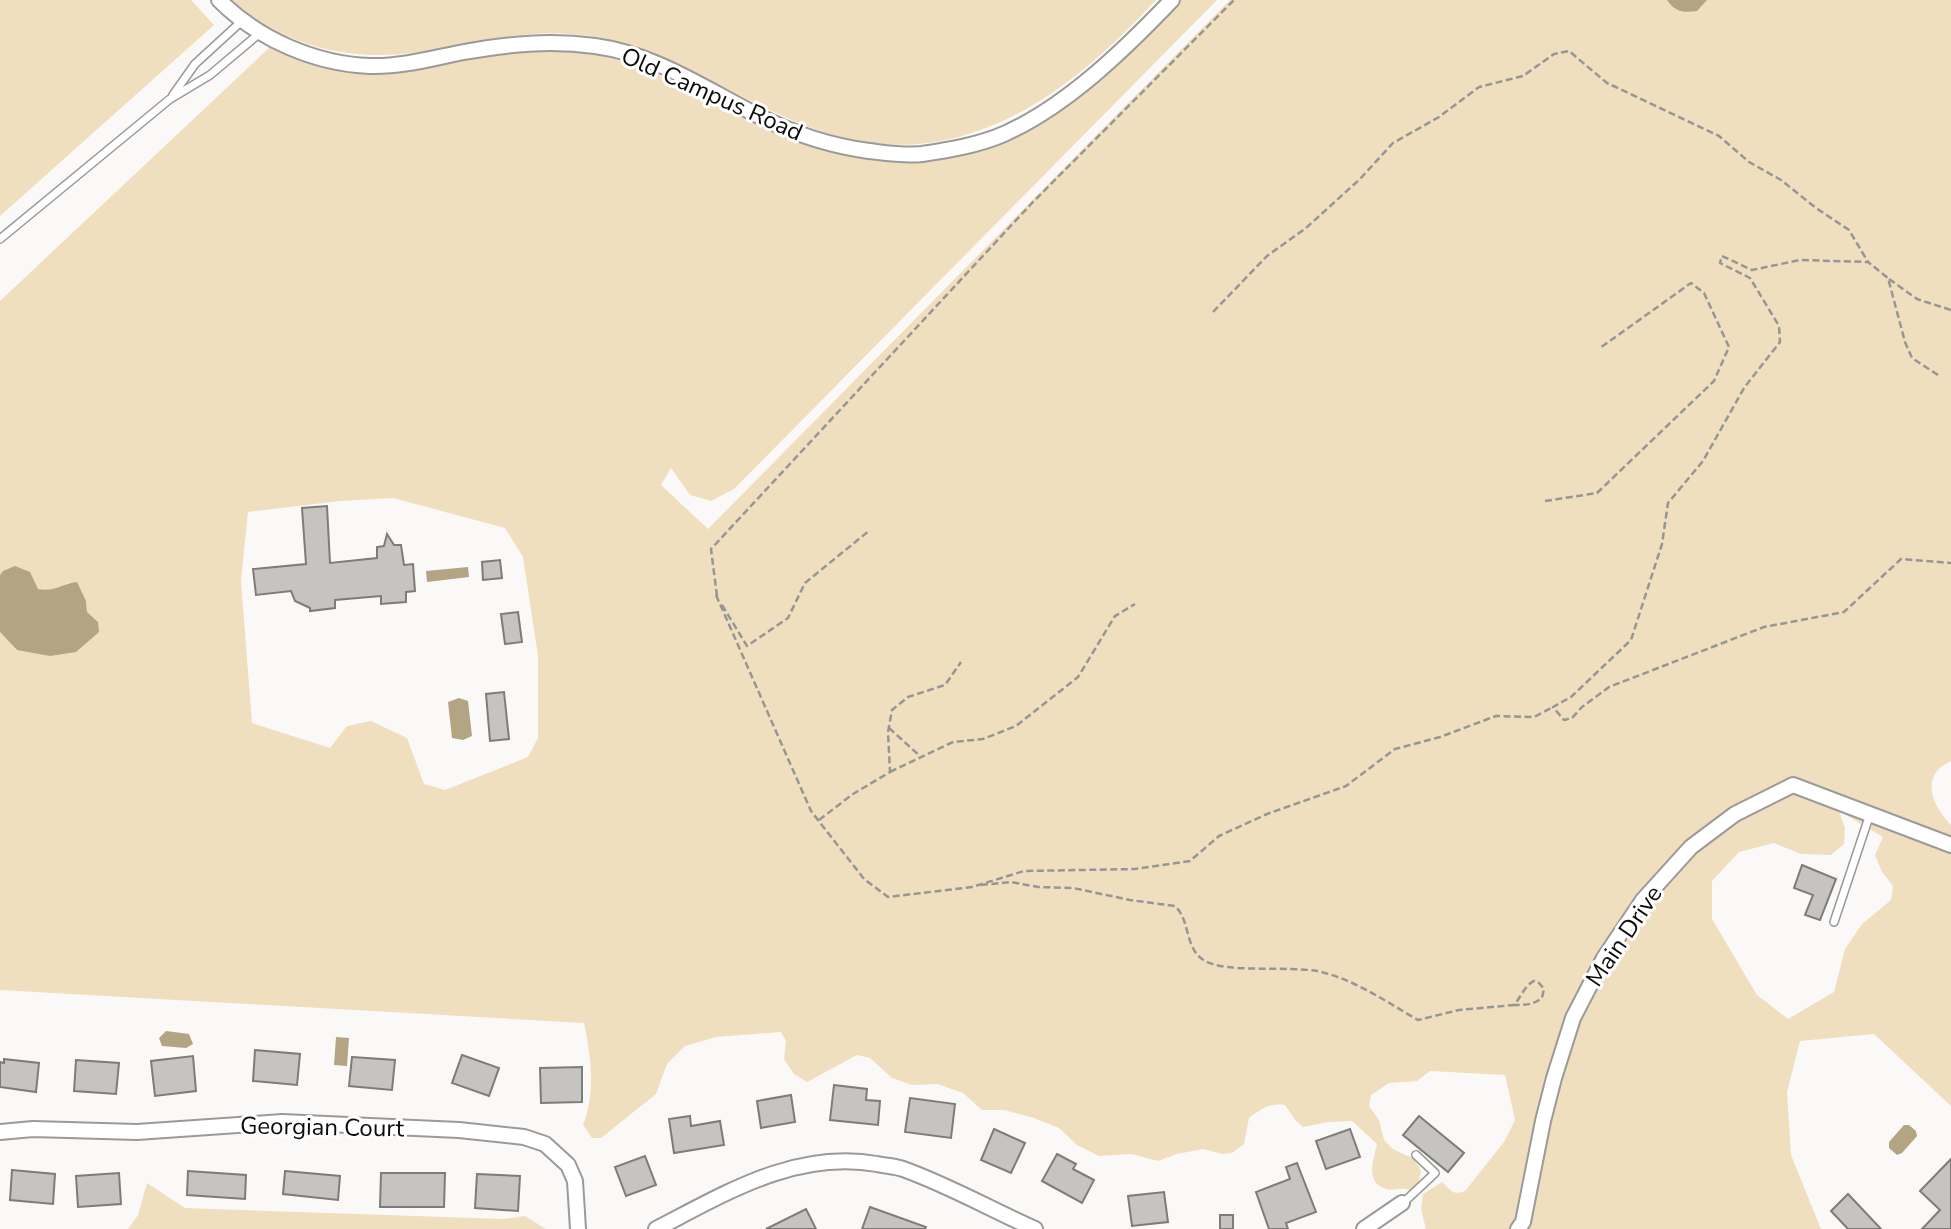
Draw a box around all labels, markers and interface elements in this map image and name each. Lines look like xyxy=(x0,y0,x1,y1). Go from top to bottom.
street label: Old Campus Road xyxy=(616,40,808,148)
street label: Main Drive xyxy=(1578,879,1670,993)
street label: Georgian Court xyxy=(240,1110,405,1144)

